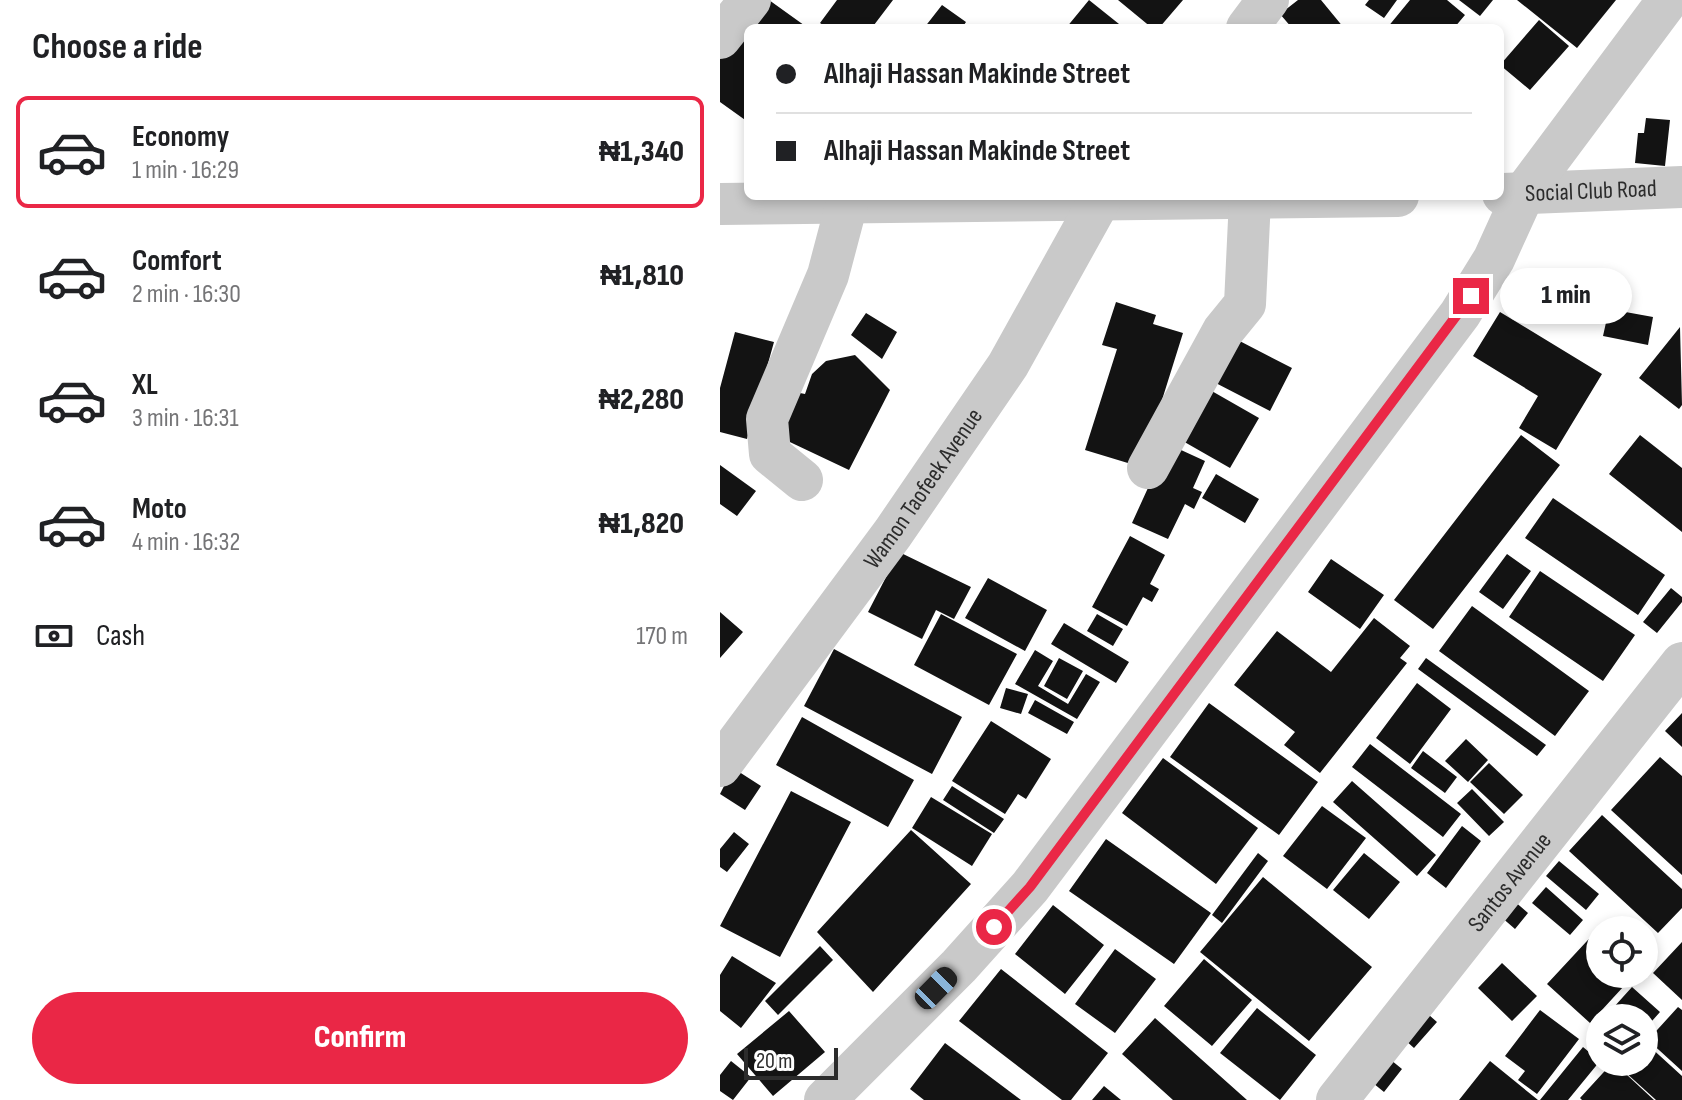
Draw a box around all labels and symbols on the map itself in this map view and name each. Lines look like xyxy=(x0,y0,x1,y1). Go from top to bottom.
street label: Social Club Road xyxy=(1524,173,1657,208)
callout: 1 min xyxy=(1499,268,1631,324)
route end xyxy=(1453,278,1489,314)
street label: Wamon Taofeek Avenue xyxy=(857,403,989,574)
street label: Santos Avenue xyxy=(1461,826,1557,937)
route start xyxy=(976,909,1012,945)
car xyxy=(911,963,961,1013)
scale bar xyxy=(744,1044,838,1080)

